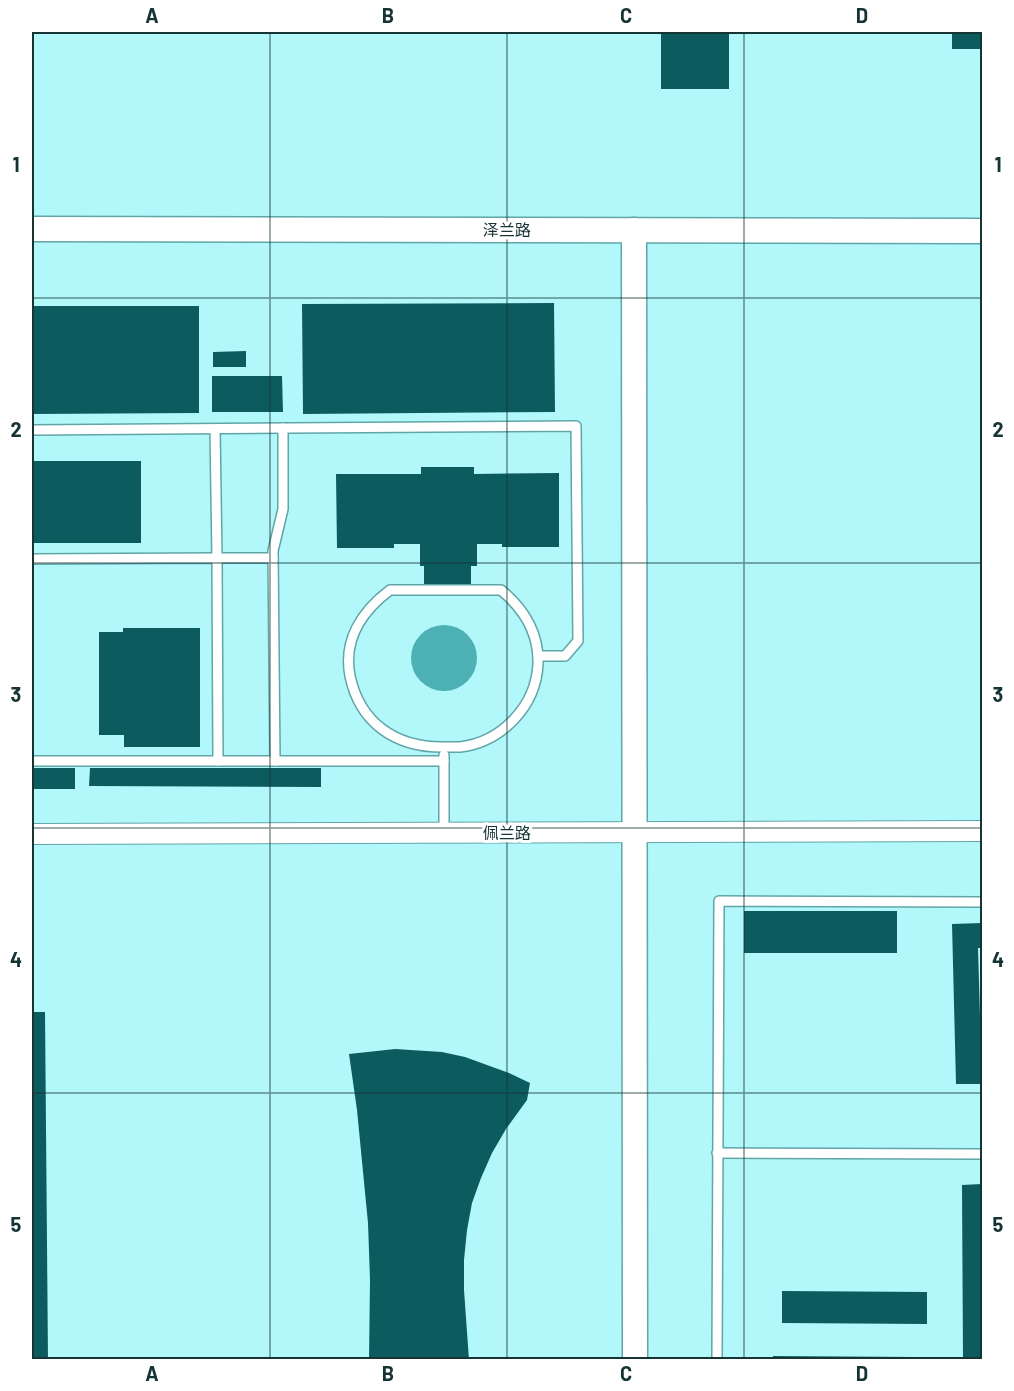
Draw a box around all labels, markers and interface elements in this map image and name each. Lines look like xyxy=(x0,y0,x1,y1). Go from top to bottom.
text: A xyxy=(145,3,159,27)
text: B xyxy=(382,3,394,27)
text: C xyxy=(620,3,632,27)
text: D xyxy=(856,3,868,27)
text: 1 xyxy=(12,152,20,176)
text: 1 xyxy=(994,152,1002,176)
street label: 泽兰路 xyxy=(483,220,531,239)
text: 2 xyxy=(10,417,22,441)
text: 2 xyxy=(992,417,1004,441)
text: 3 xyxy=(11,682,21,706)
text: 3 xyxy=(993,682,1003,706)
street label: 佩兰路 xyxy=(483,823,531,842)
text: 4 xyxy=(10,947,22,971)
text: 4 xyxy=(992,947,1004,971)
text: 5 xyxy=(11,1212,22,1236)
text: 5 xyxy=(993,1212,1004,1236)
text: A xyxy=(145,1361,159,1385)
text: B xyxy=(382,1361,394,1385)
text: C xyxy=(620,1361,632,1385)
text: D xyxy=(856,1361,868,1385)

